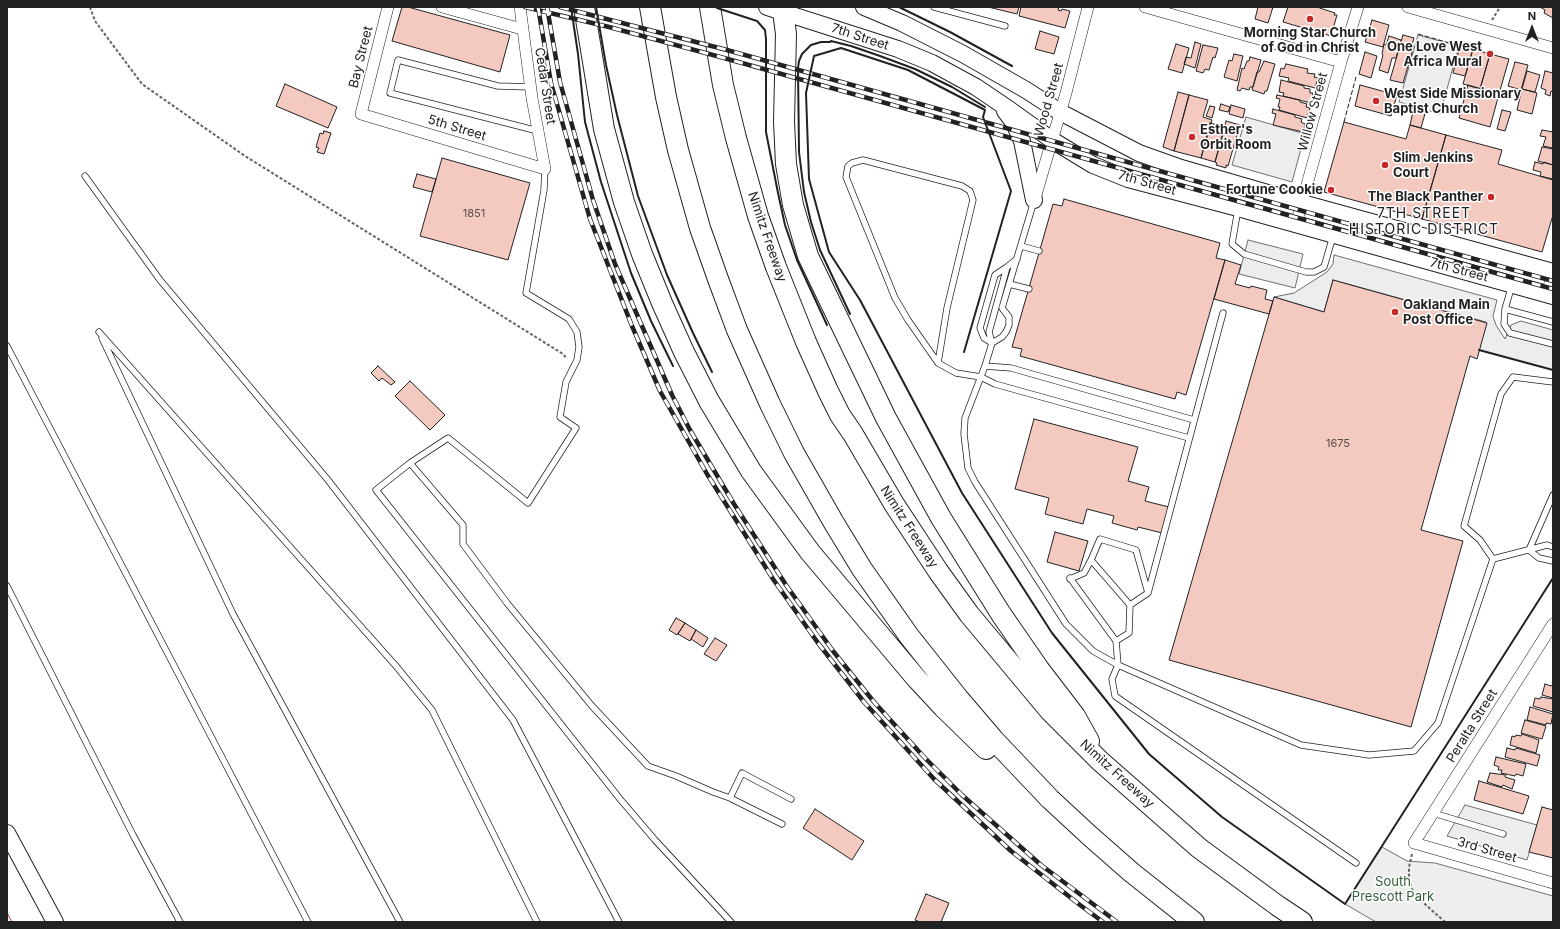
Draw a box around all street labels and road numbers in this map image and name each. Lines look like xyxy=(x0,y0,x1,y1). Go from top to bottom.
street label: 7th Street xyxy=(829,20,891,54)
street label: Bay Street xyxy=(346,24,376,90)
street label: Cedar Street xyxy=(531,46,559,126)
street label: Wood Street xyxy=(1031,61,1067,139)
street label: Willow Street xyxy=(1295,71,1331,153)
street label: 5th Street xyxy=(426,112,488,144)
street label: 7th Street xyxy=(1116,167,1178,199)
street label: Nimitz Freeway xyxy=(744,190,790,284)
street label: 7th Street xyxy=(1428,255,1490,285)
street label: Nimitz Freeway xyxy=(877,483,941,571)
street label: Peralta Street xyxy=(1443,687,1501,765)
street label: Nimitz Freeway xyxy=(1077,737,1157,811)
street label: 3rd Street xyxy=(1456,834,1518,866)

